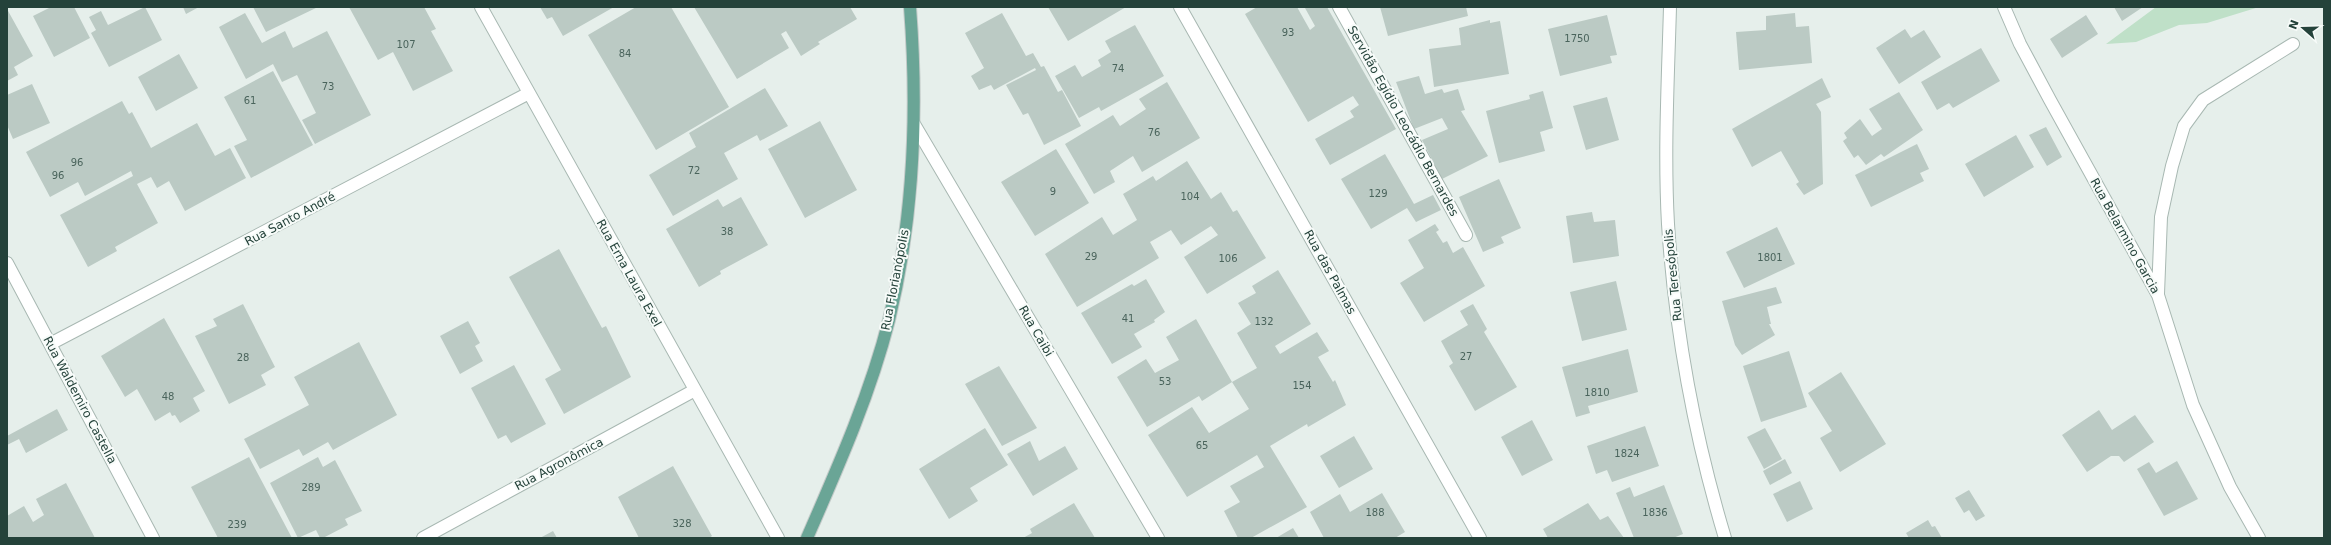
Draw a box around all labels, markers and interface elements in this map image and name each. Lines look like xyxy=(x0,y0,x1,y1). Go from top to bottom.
north arrow xyxy=(2283,8,2323,48)
text: N xyxy=(2286,18,2302,31)
street label: Servidão Egídio Leocádio Bernardes xyxy=(1345,23,1461,219)
house number: 93 xyxy=(1282,27,1294,38)
house number: 1750 xyxy=(1564,33,1590,44)
house number: 107 xyxy=(396,39,416,50)
house number: 84 xyxy=(619,48,631,59)
house number: 74 xyxy=(1112,63,1124,74)
house number: 73 xyxy=(322,81,334,92)
house number: 61 xyxy=(244,95,256,106)
house number: 76 xyxy=(1148,127,1160,138)
house number: 96 xyxy=(71,157,83,168)
house number: 72 xyxy=(688,165,700,176)
house number: 96 xyxy=(52,170,64,181)
street label: Rua Belarmino Garcia xyxy=(2087,176,2163,296)
house number: 9 xyxy=(1050,186,1056,197)
house number: 129 xyxy=(1368,188,1388,199)
street label: Rua Santo André xyxy=(242,189,338,249)
house number: 104 xyxy=(1180,191,1200,202)
street label: Rua Erna Laura Exel xyxy=(594,217,664,329)
house number: 38 xyxy=(721,226,733,237)
street label: Rua das Palmas xyxy=(1301,227,1359,317)
street label: Rua Florianópolis xyxy=(878,228,912,332)
street label: Rua Teresópolis xyxy=(1661,228,1685,322)
house number: 29 xyxy=(1085,251,1097,262)
house number: 1801 xyxy=(1757,252,1783,263)
house number: 106 xyxy=(1218,253,1238,264)
street label: Rua Caibi xyxy=(1016,303,1056,359)
house number: 41 xyxy=(1122,313,1134,324)
house number: 132 xyxy=(1254,316,1274,327)
street label: Rua Waldemiro Castella xyxy=(40,334,120,466)
house number: 27 xyxy=(1460,351,1472,362)
house number: 28 xyxy=(237,352,249,363)
house number: 53 xyxy=(1159,376,1171,387)
house number: 154 xyxy=(1292,380,1312,391)
house number: 1810 xyxy=(1584,387,1610,398)
house number: 48 xyxy=(162,391,174,402)
street label: Rua Agronômica xyxy=(512,435,606,493)
house number: 65 xyxy=(1196,440,1208,451)
house number: 1824 xyxy=(1614,448,1640,459)
house number: 289 xyxy=(301,482,321,493)
house number: 188 xyxy=(1365,507,1385,518)
house number: 1836 xyxy=(1642,507,1668,518)
house number: 328 xyxy=(672,518,692,529)
house number: 239 xyxy=(227,519,247,530)

